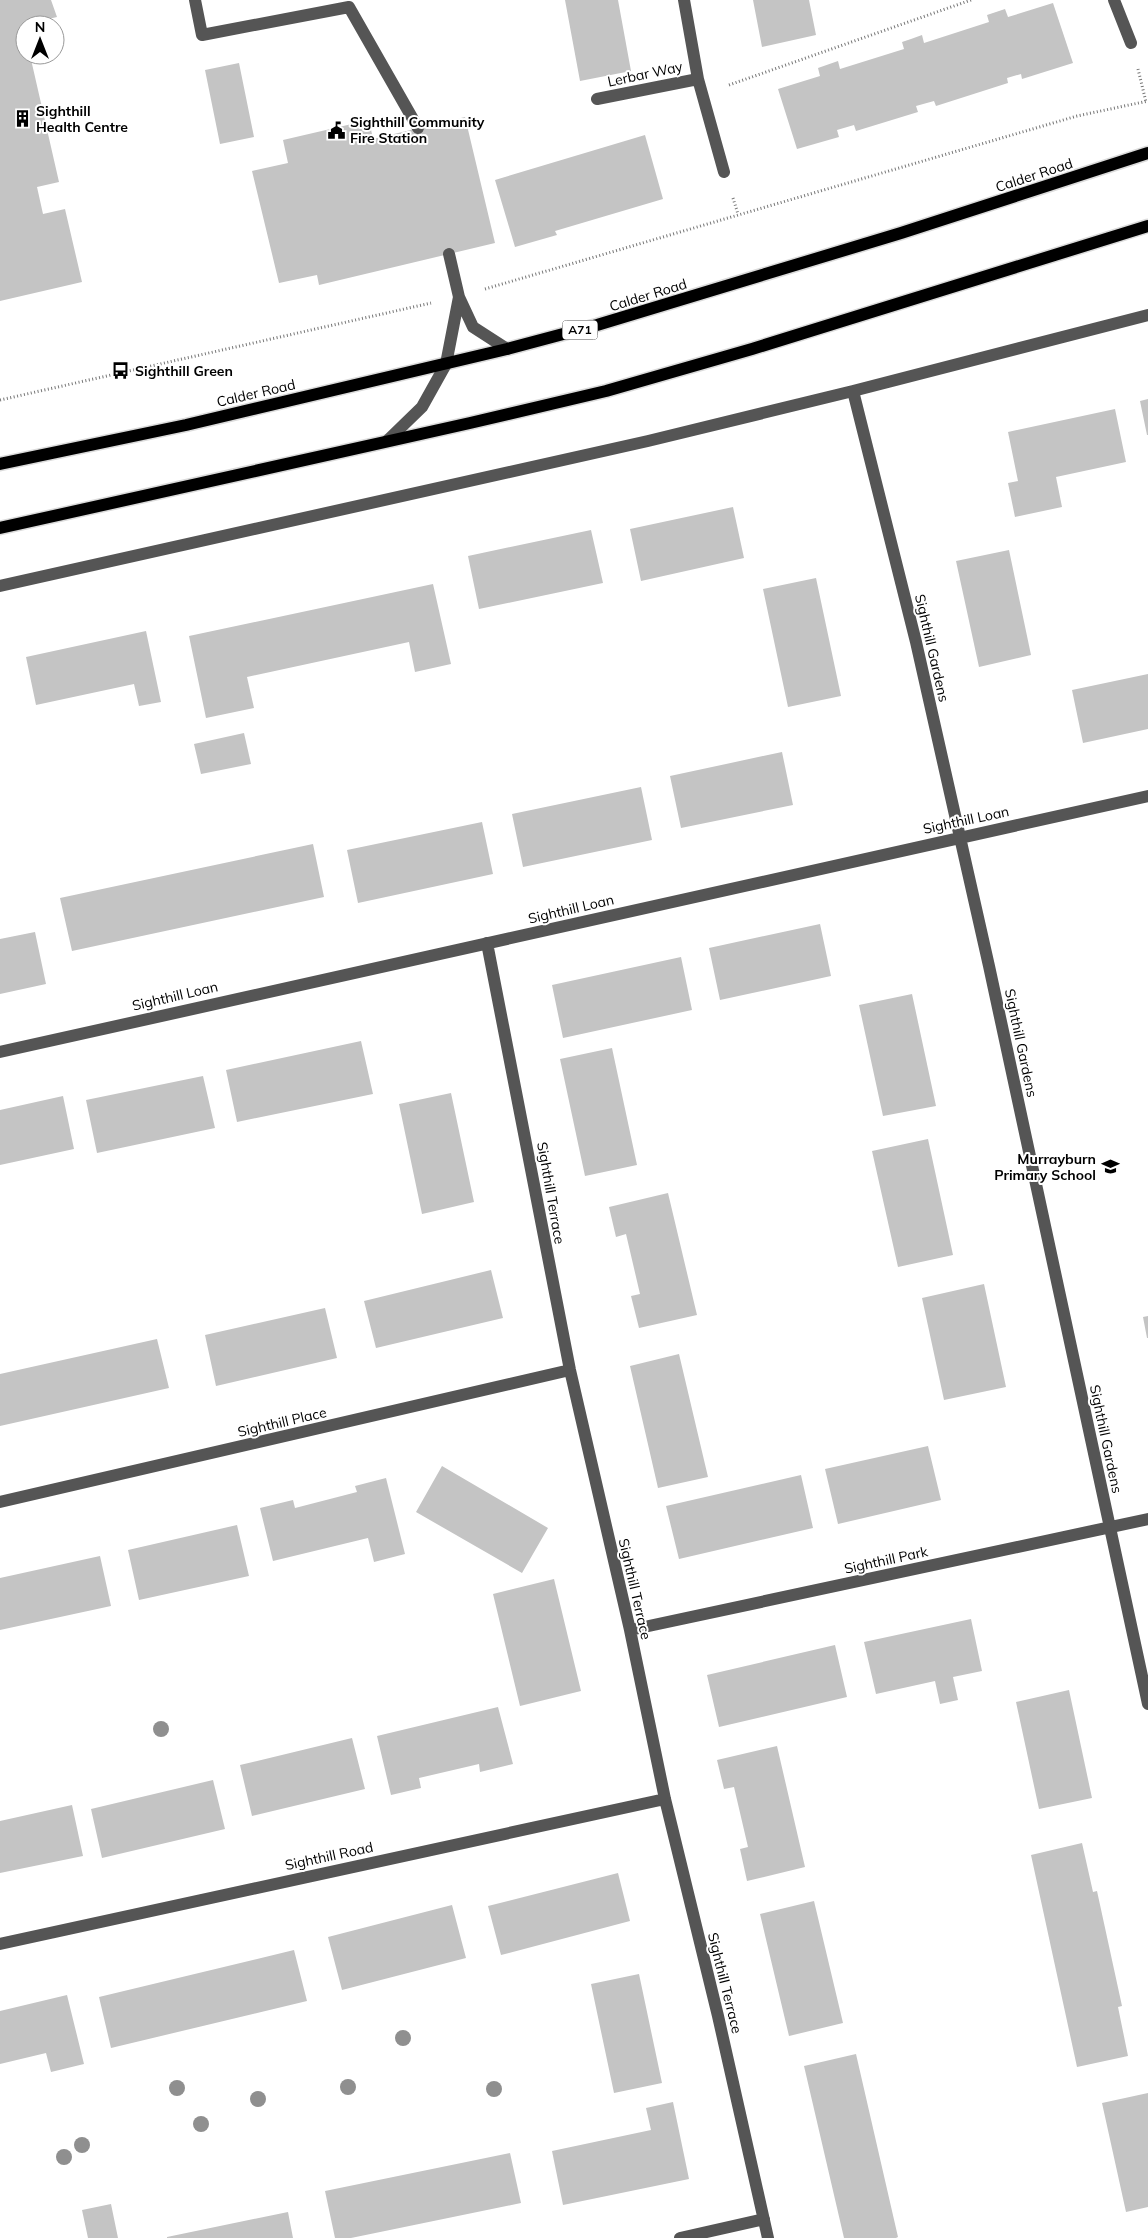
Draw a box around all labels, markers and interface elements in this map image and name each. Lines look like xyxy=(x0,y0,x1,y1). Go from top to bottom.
north arrow xyxy=(15,15,65,65)
text: N xyxy=(35,18,45,36)
street label: Lerbar Way xyxy=(606,57,685,91)
place label: Sighthill Health Centre xyxy=(36,102,128,136)
building icon: Sighthill Health Centre xyxy=(12,109,32,129)
place label: Sighthill Community Fire Station xyxy=(350,113,485,147)
public building icon: Sighthill Community Fire Station xyxy=(326,120,346,140)
street label: Calder Road xyxy=(993,154,1075,196)
street label: Calder Road xyxy=(607,275,689,315)
road number: A71 xyxy=(562,320,598,340)
bus stop icon: Sighthill Green xyxy=(111,361,131,381)
place label: Sighthill Green xyxy=(135,362,233,380)
street label: Calder Road xyxy=(215,375,297,411)
street label: Sighthill Gardens xyxy=(911,592,953,704)
street label: Sighthill Loan xyxy=(921,802,1011,838)
street label: Sighthill Loan xyxy=(526,890,616,928)
street label: Sighthill Loan xyxy=(130,977,220,1015)
street label: Sighthill Gardens xyxy=(1001,987,1041,1099)
street label: Sighthill Terrace xyxy=(533,1141,569,1245)
place label: Murrayburn Primary School xyxy=(994,1150,1096,1184)
school or university icon: Murrayburn Primary School xyxy=(1100,1157,1120,1177)
street label: Sighthill Gardens xyxy=(1086,1383,1126,1495)
street label: Sighthill Place xyxy=(236,1403,328,1441)
street label: Sighthill Terrace xyxy=(615,1537,655,1641)
street label: Sighthill Park xyxy=(843,1542,930,1578)
street label: Sighthill Road xyxy=(283,1838,375,1874)
street label: Sighthill Terrace xyxy=(704,1931,746,2035)

